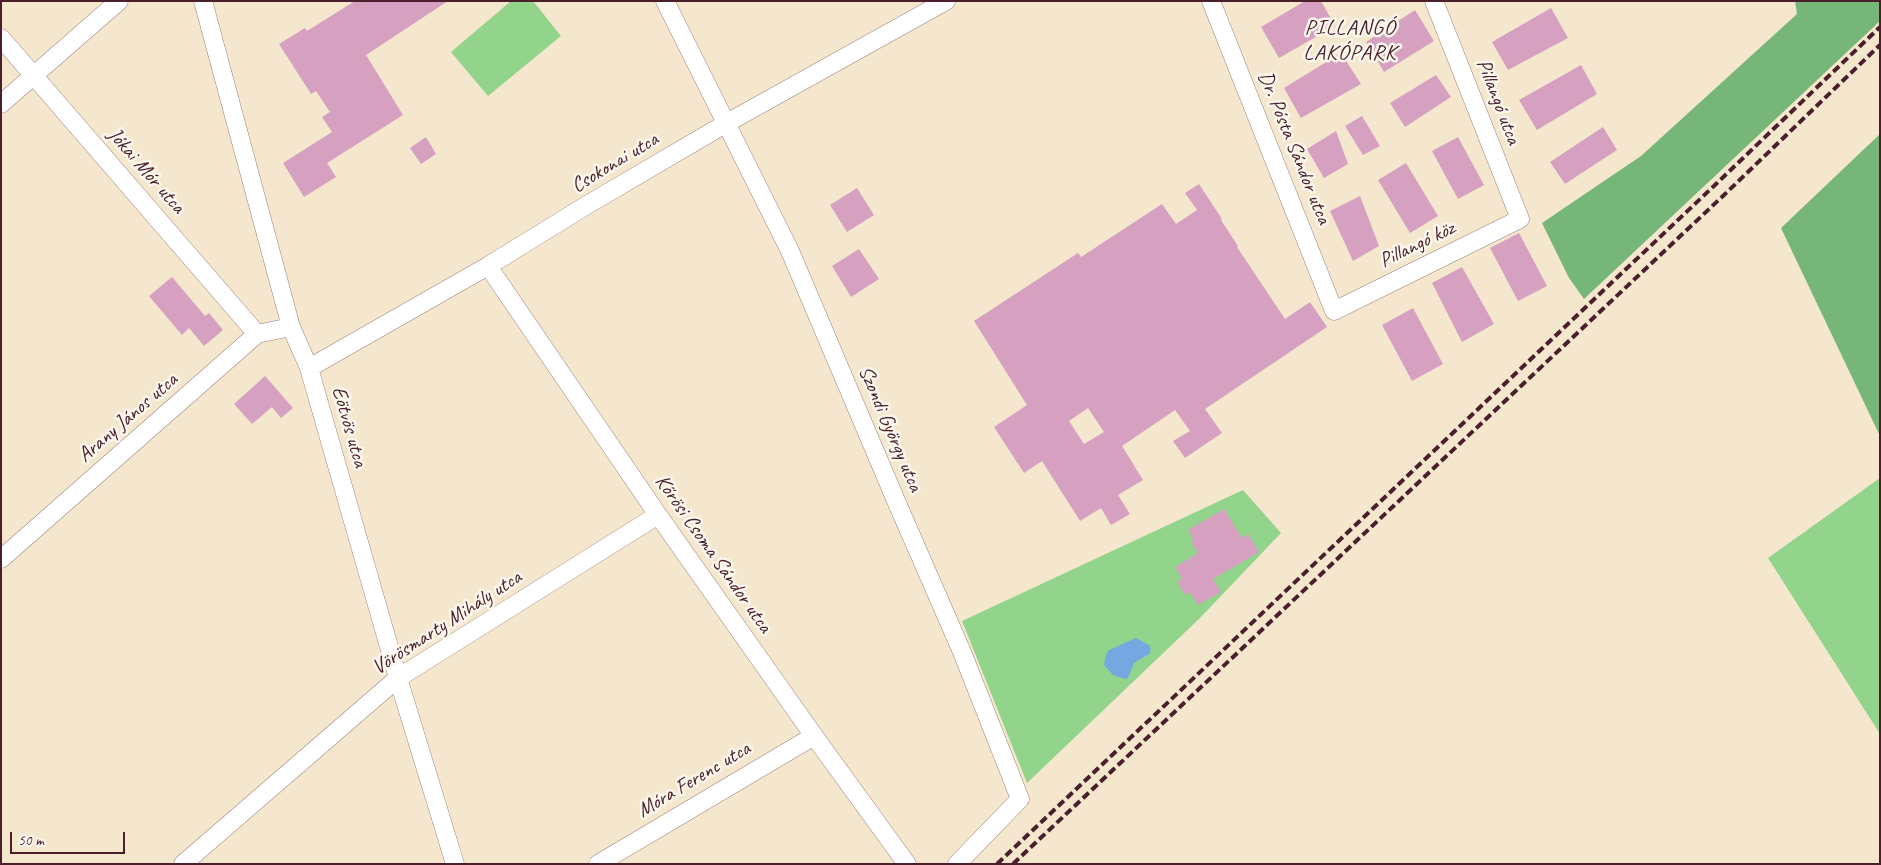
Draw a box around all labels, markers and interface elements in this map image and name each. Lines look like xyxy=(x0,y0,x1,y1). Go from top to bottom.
district label: PILLANGÓ LAKÓPARK xyxy=(1303,15,1397,66)
street label: Pillangó utca xyxy=(1470,56,1526,148)
street label: Dr. Pósta Sándor utca xyxy=(1252,68,1336,228)
street label: Jókai Mór utca xyxy=(102,123,190,219)
street label: Csokonai utca xyxy=(567,127,663,199)
street label: Pillangó köz xyxy=(1375,216,1459,274)
street label: Szondi György utca xyxy=(852,362,928,496)
street label: Arany János utca xyxy=(73,368,183,468)
street label: Eötvös utca xyxy=(326,384,372,470)
street label: Kőrösi Csoma Sándor utca xyxy=(649,470,777,638)
street label: Vörösmarty Mihály utca xyxy=(368,565,526,681)
street label: Móra Ferenc utca xyxy=(633,736,755,824)
scale bar xyxy=(12,822,128,854)
text: 50 m xyxy=(18,831,44,850)

